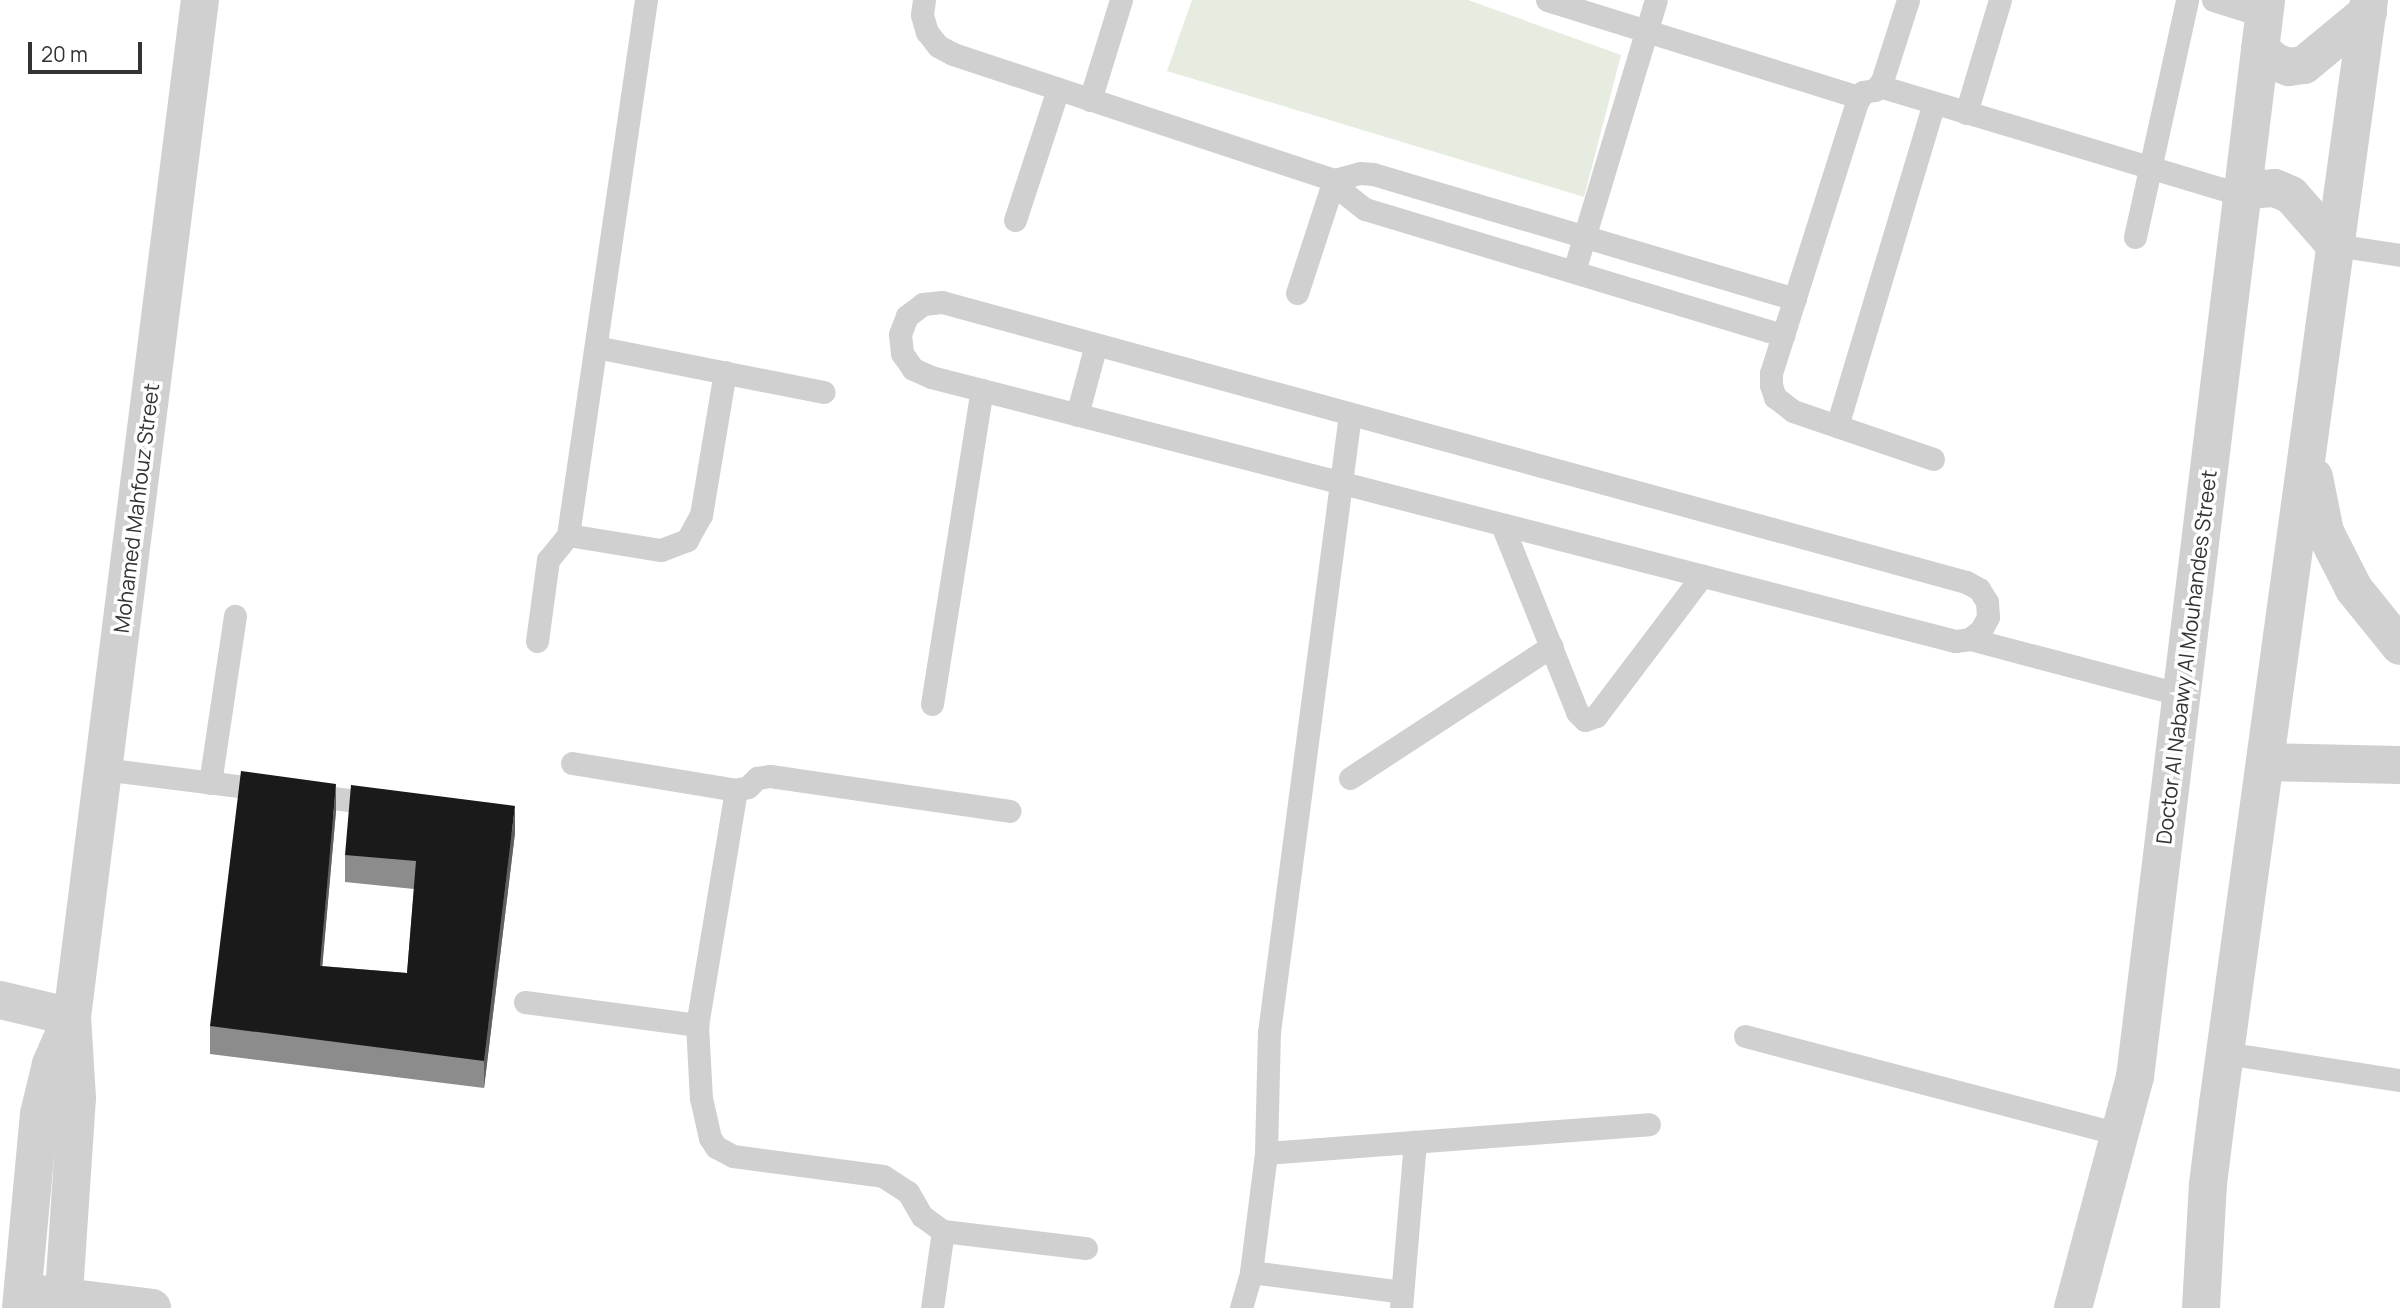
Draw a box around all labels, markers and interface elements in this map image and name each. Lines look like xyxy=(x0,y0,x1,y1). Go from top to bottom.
scale bar xyxy=(32,28,145,72)
text: 20 m xyxy=(41,40,88,68)
street label: Mohamed Mahfouz Street xyxy=(108,382,164,634)
street label: Doctor Al Nabawy Al Mouhandes Street xyxy=(2151,468,2221,846)

